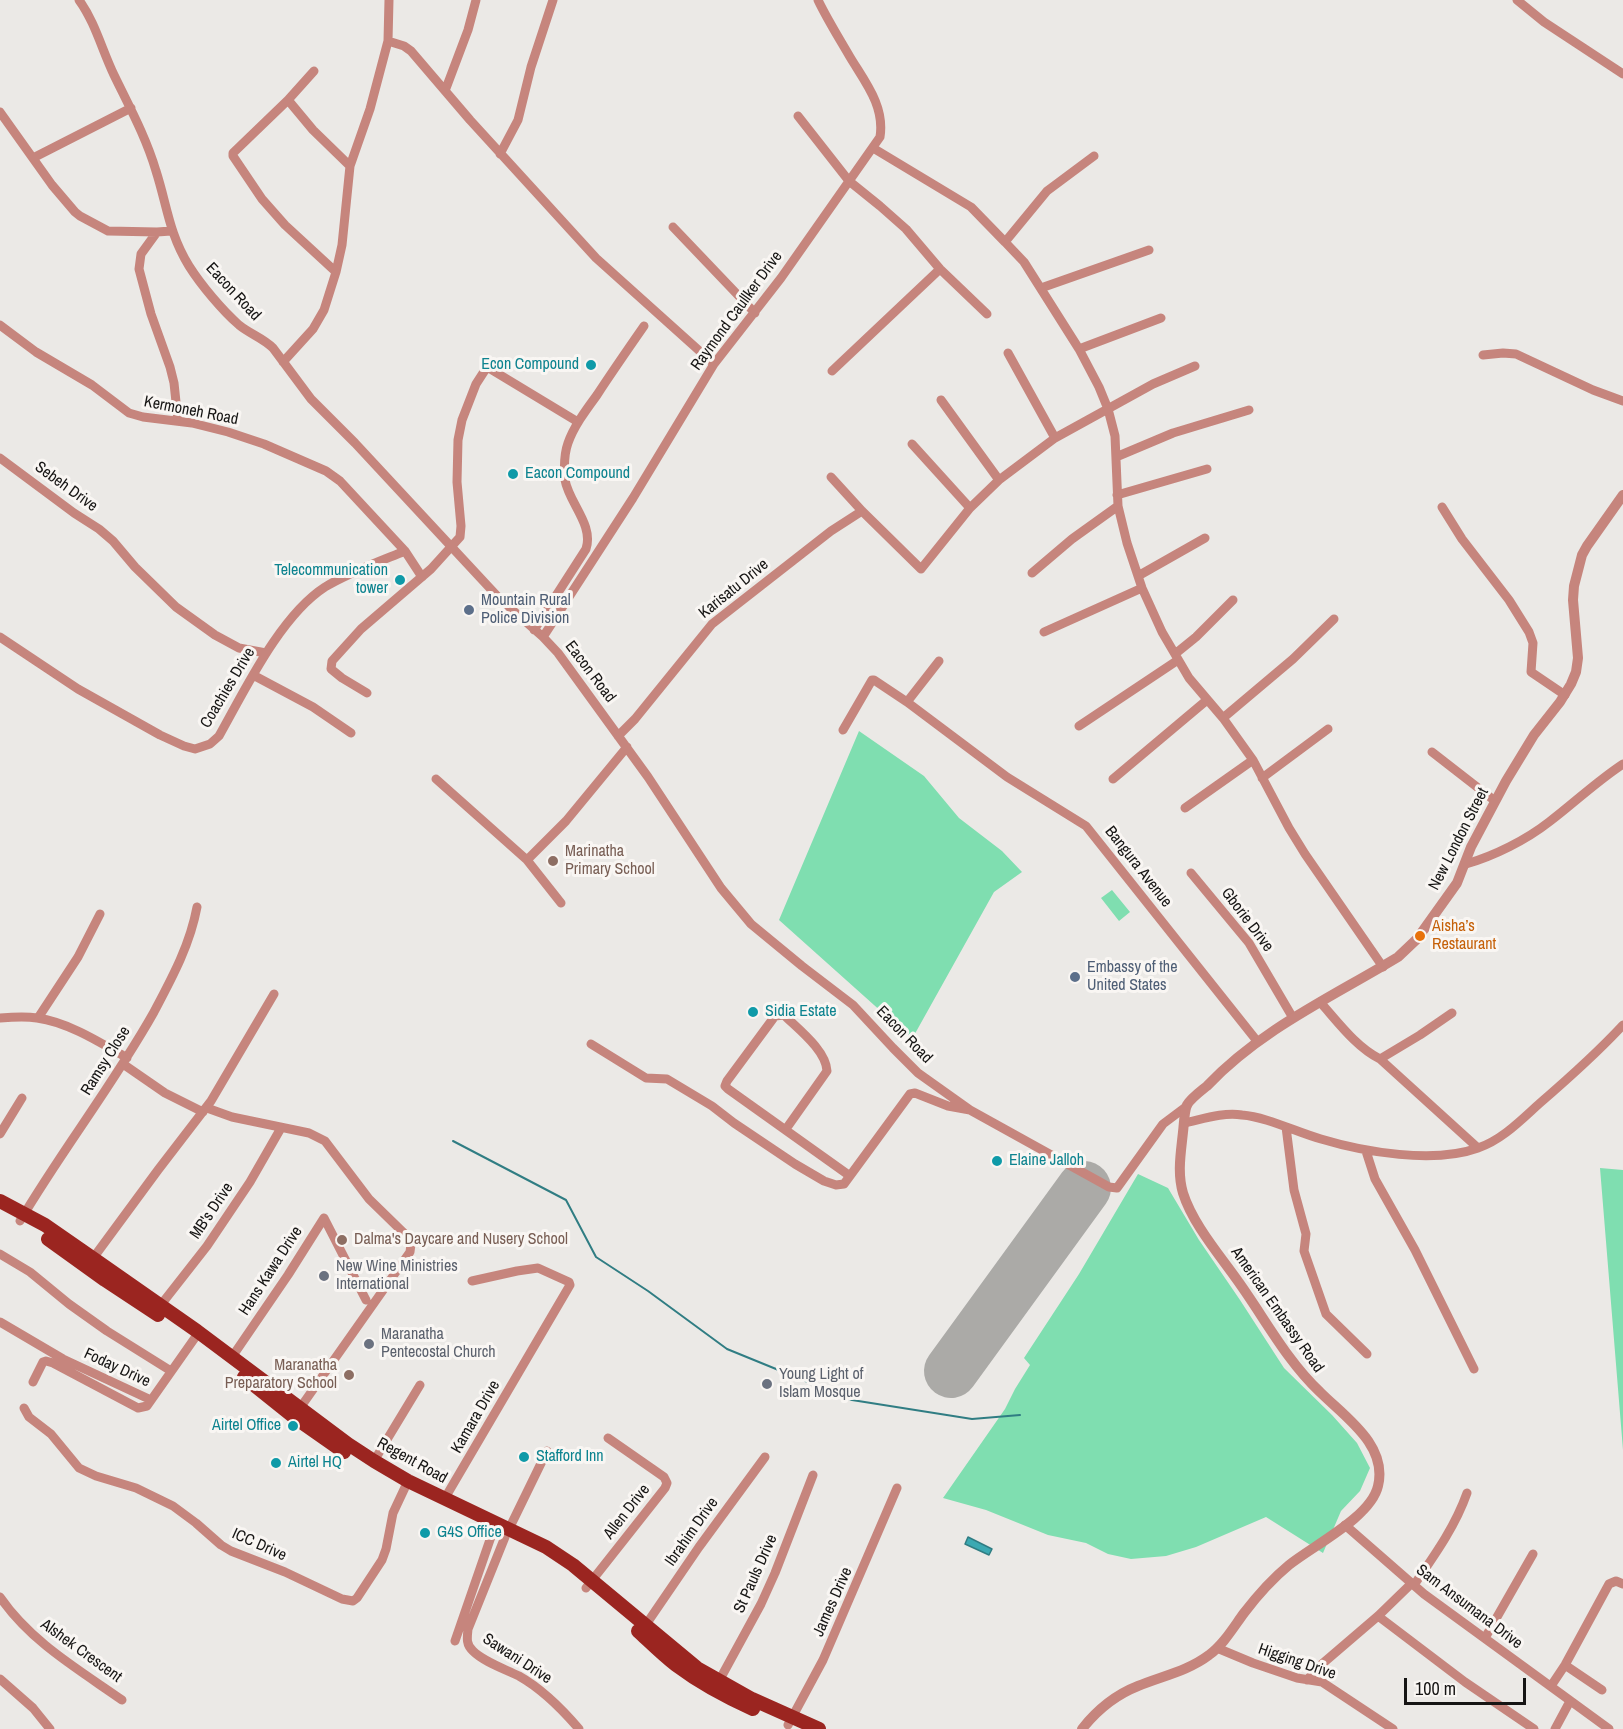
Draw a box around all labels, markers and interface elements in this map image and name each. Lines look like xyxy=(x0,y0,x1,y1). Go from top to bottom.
street label: Raymond Caullker Drive xyxy=(687,248,787,374)
street label: Eacon Road xyxy=(201,259,265,325)
place label: Econ Compound xyxy=(481,355,579,375)
marker: Econ Compound xyxy=(584,358,598,372)
street label: Kermoneh Road xyxy=(142,392,240,430)
street label: Sebeh Drive xyxy=(31,458,101,516)
place label: Eacon Compound xyxy=(525,464,630,484)
marker: Eacon Compound xyxy=(506,467,520,481)
street label: Karisatu Drive xyxy=(695,555,773,623)
place label: Telecommunication tower xyxy=(274,561,388,599)
marker: Telecommunication tower xyxy=(393,573,407,587)
place label: Mountain Rural Police Division xyxy=(481,591,571,629)
marker: Mountain Rural Police Division xyxy=(462,603,476,617)
street label: Eacon Road xyxy=(561,637,619,707)
street label: Coachies Drive xyxy=(196,644,260,732)
street label: New London Street xyxy=(1425,785,1493,893)
street label: Bangura Avenue xyxy=(1100,823,1176,911)
place label: Marinatha Primary School xyxy=(565,842,655,880)
marker: Marinatha Primary School xyxy=(546,854,560,868)
street label: Gborie Drive xyxy=(1217,884,1277,956)
place label: Aisha’s Restaurant xyxy=(1432,917,1496,955)
marker: Aisha’s Restaurant xyxy=(1413,929,1427,943)
place label: Embassy of the United States xyxy=(1087,958,1177,996)
marker: Embassy of the United States xyxy=(1068,970,1082,984)
place label: Sidia Estate xyxy=(765,1002,836,1022)
street label: Eacon Road xyxy=(872,1002,936,1068)
marker: Sidia Estate xyxy=(746,1005,760,1019)
street label: Ramsy Close xyxy=(77,1023,135,1099)
place label: Elaine Jalloh xyxy=(1009,1151,1084,1171)
marker: Elaine Jalloh xyxy=(990,1154,1004,1168)
street label: MB's Drive xyxy=(186,1179,238,1243)
street label: Hans Kawa Drive xyxy=(235,1223,307,1319)
place label: Dalma's Daycare and Nusery School xyxy=(354,1230,568,1250)
marker: Dalma's Daycare and Nusery School xyxy=(335,1233,349,1247)
street label: American Embassy Road xyxy=(1226,1244,1328,1376)
place label: New Wine Ministries International xyxy=(336,1257,458,1295)
marker: New Wine Ministries International xyxy=(317,1269,331,1283)
place label: Maranatha Pentecostal Church xyxy=(381,1325,495,1363)
marker: Maranatha Pentecostal Church xyxy=(362,1337,376,1351)
street label: Foday Drive xyxy=(81,1344,153,1392)
place label: Maranatha Preparatory School xyxy=(225,1356,337,1394)
place label: Young Light of Islam Mosque xyxy=(779,1365,863,1403)
marker: Maranatha Preparatory School xyxy=(342,1368,356,1382)
street label: Kamara Drive xyxy=(447,1377,505,1457)
marker: Young Light of Islam Mosque xyxy=(760,1377,774,1391)
place label: Airtel Office xyxy=(212,1416,281,1436)
marker: Airtel Office xyxy=(286,1419,300,1433)
street label: Regent Road xyxy=(374,1434,450,1488)
place label: Stafford Inn xyxy=(536,1447,604,1467)
marker: Stafford Inn xyxy=(517,1450,531,1464)
place label: Airtel HQ xyxy=(288,1453,342,1473)
marker: Airtel HQ xyxy=(269,1456,283,1470)
street label: Allen Drive xyxy=(600,1481,654,1543)
street label: Ibrahim Drive xyxy=(661,1494,723,1570)
place label: G4S Office xyxy=(437,1523,502,1543)
street label: ICC Drive xyxy=(229,1525,289,1565)
marker: G4S Office xyxy=(418,1526,432,1540)
street label: St Pauls Drive xyxy=(730,1532,782,1616)
street label: Sam Ansumana Drive xyxy=(1412,1561,1526,1653)
street label: James Drive xyxy=(809,1564,857,1640)
street label: Alshek Crescent xyxy=(37,1615,125,1687)
street label: Sawani Drive xyxy=(479,1630,555,1688)
street label: Higging Drive xyxy=(1256,1640,1338,1684)
scale bar xyxy=(1407,1666,1528,1704)
text: 100 m xyxy=(1415,1676,1456,1701)

